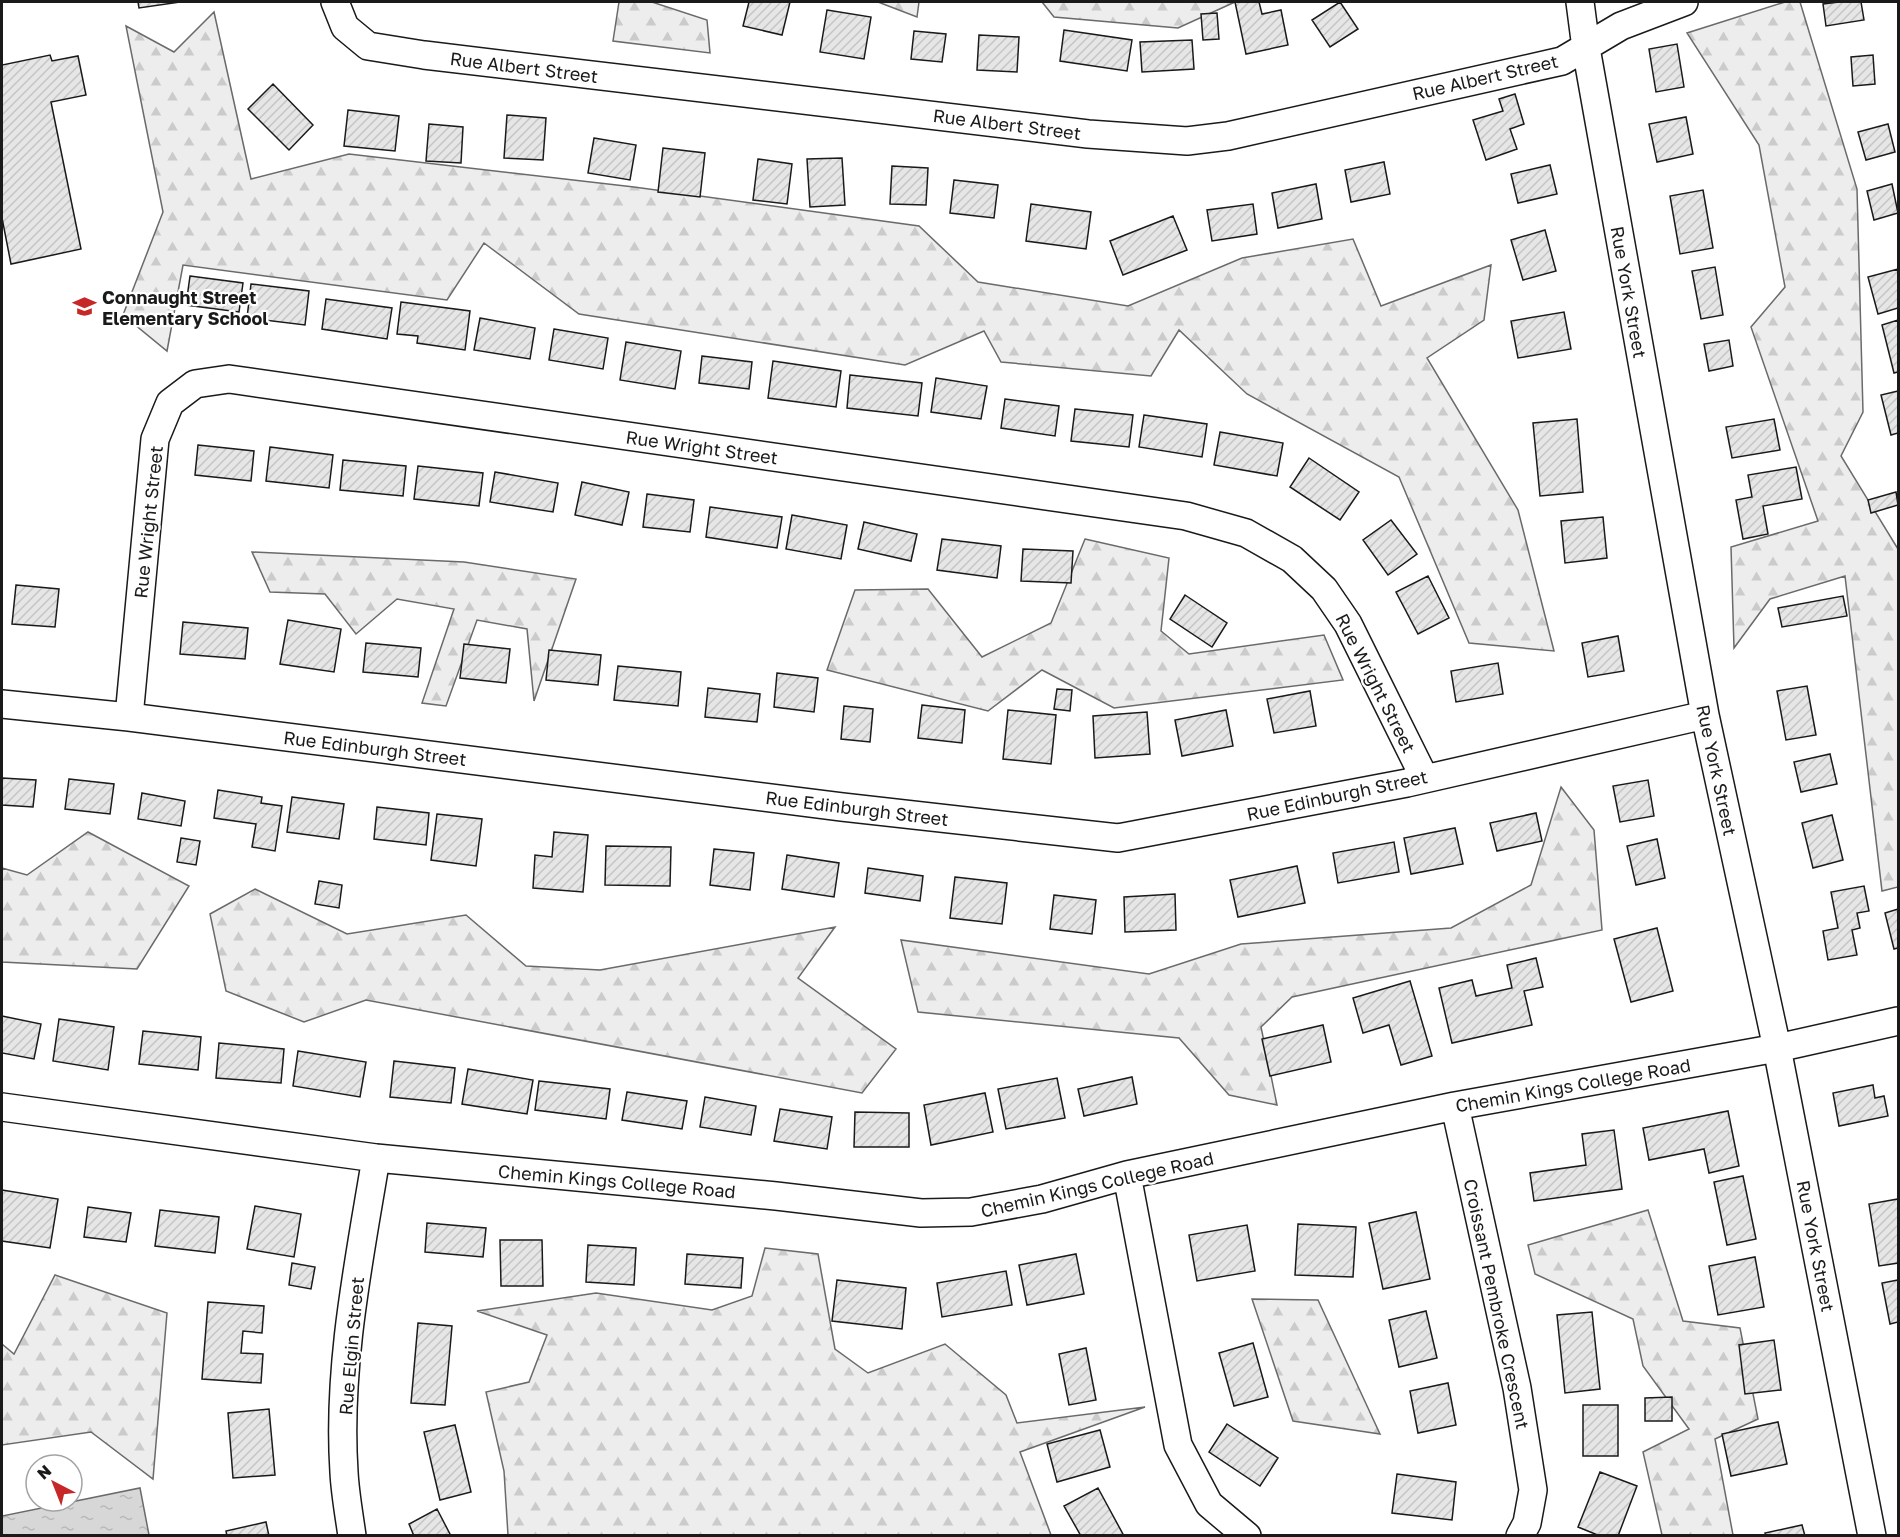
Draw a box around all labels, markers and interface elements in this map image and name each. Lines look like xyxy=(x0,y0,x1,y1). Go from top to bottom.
street label: Rue Albert Street xyxy=(449,47,599,87)
street label: Rue Albert Street xyxy=(1410,50,1560,104)
street label: Rue Albert Street xyxy=(932,104,1082,144)
street label: Rue York Street xyxy=(1607,224,1651,360)
place label: Connaught Street Elementary School xyxy=(102,286,268,329)
school or university icon: Connaught Street Elementary School xyxy=(71,294,97,320)
street label: Rue Wright Street xyxy=(625,425,779,469)
street label: Rue Wright Street xyxy=(129,445,167,599)
street label: Rue Wright Street xyxy=(1331,610,1421,756)
street label: Rue York Street xyxy=(1692,702,1742,838)
street label: Rue Edinburgh Street xyxy=(282,726,468,770)
street label: Rue Edinburgh Street xyxy=(1245,765,1429,825)
street label: Rue Edinburgh Street xyxy=(764,786,950,830)
street label: Chemin Kings College Road xyxy=(1454,1053,1692,1117)
street label: Chemin Kings College Road xyxy=(978,1146,1216,1222)
street label: Chemin Kings College Road xyxy=(497,1160,737,1202)
street label: Croissant Pembroke Crescent xyxy=(1460,1177,1534,1431)
street label: Rue York Street xyxy=(1792,1178,1840,1314)
street label: Rue Elgin Street xyxy=(334,1276,368,1416)
north arrow xyxy=(24,1453,84,1513)
text: N xyxy=(33,1460,55,1483)

